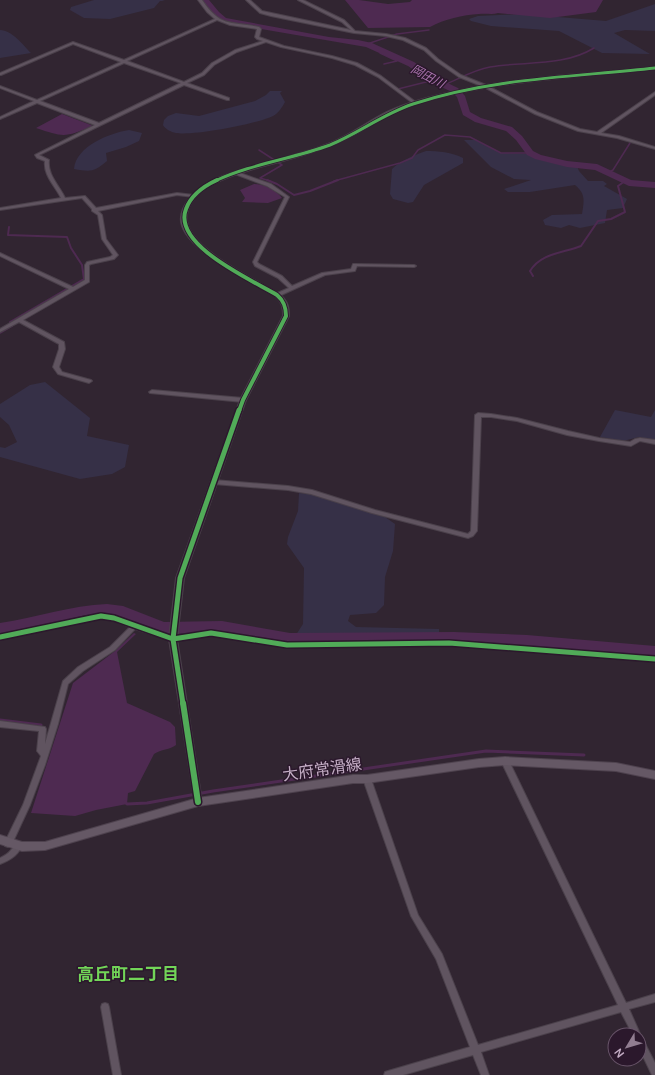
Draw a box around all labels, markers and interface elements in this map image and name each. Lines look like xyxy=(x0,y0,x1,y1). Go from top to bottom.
water label: 岡田川 xyxy=(408,60,450,93)
street label: 大府常滑線 xyxy=(281,753,363,785)
district label: 高丘町二丁目 xyxy=(77,962,179,985)
north arrow xyxy=(607,1027,647,1067)
text: N xyxy=(610,1046,627,1061)

